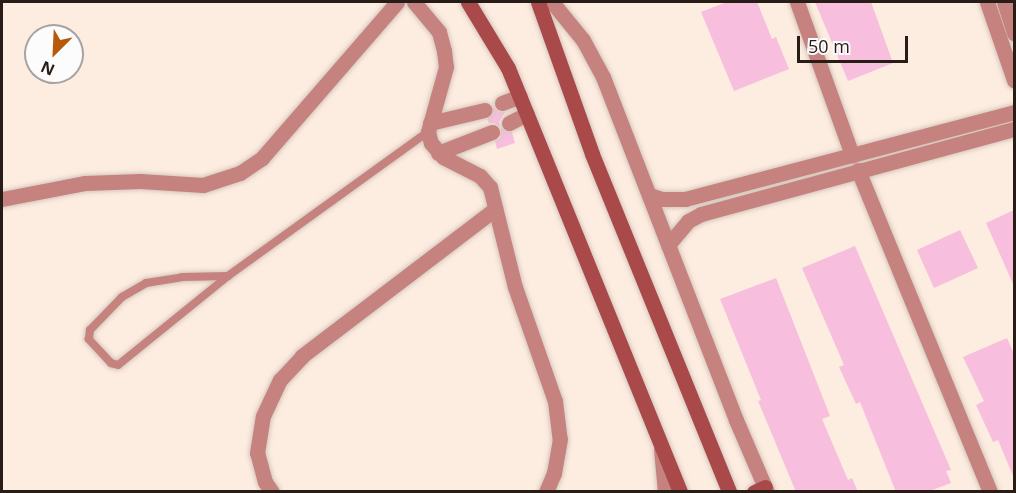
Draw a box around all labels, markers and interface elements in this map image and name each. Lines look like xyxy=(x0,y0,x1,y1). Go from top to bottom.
north arrow xyxy=(24,24,84,84)
scale bar xyxy=(800,24,911,62)
text: 50 m xyxy=(808,34,850,58)
text: N xyxy=(37,56,58,81)

